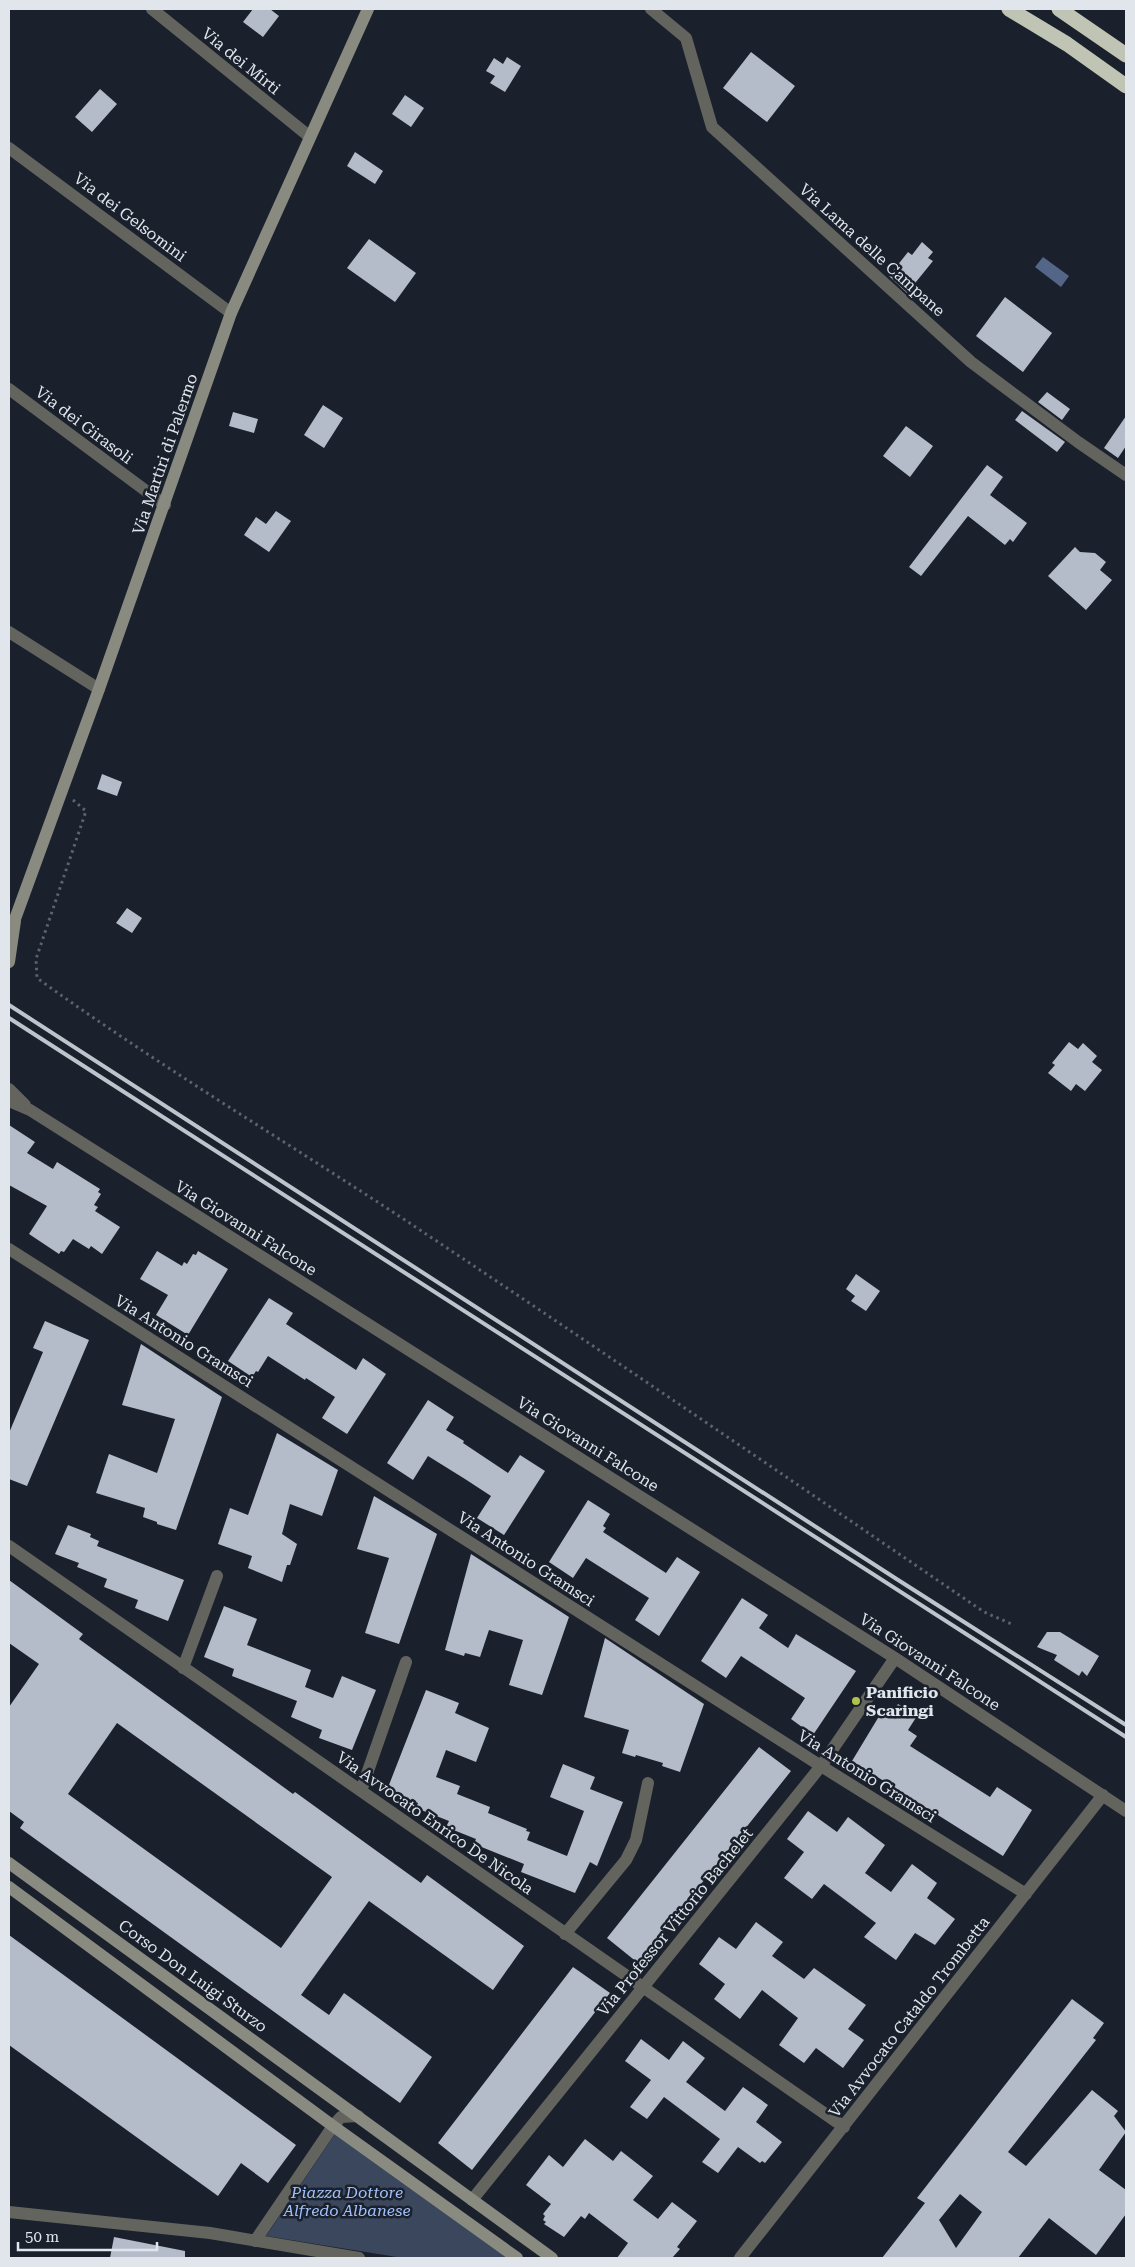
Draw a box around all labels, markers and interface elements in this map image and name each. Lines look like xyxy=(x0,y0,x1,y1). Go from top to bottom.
street label: Via dei Mirti xyxy=(198,24,284,98)
street label: Via dei Gelsomini xyxy=(70,168,190,266)
street label: Via Lama delle Campane xyxy=(795,180,949,321)
street label: Via Martiri di Palermo xyxy=(128,371,202,537)
street label: Via dei Girasoli xyxy=(32,382,136,468)
street label: Via Giovanni Falcone xyxy=(172,1177,321,1280)
street label: Via Antonio Gramsci xyxy=(111,1291,257,1391)
street label: Via Giovanni Falcone xyxy=(514,1393,663,1496)
street label: Via Antonio Gramsci xyxy=(454,1508,598,1610)
street label: Via Giovanni Falcone xyxy=(856,1609,1004,1715)
place label: Panificio Scaringi xyxy=(866,1683,938,1720)
marker: Panificio Scaringi xyxy=(850,1695,862,1707)
street label: Via Antonio Gramsci xyxy=(794,1726,940,1826)
street label: Via Avvocato Enrico De Nicola xyxy=(333,1748,537,1899)
street label: Via Professor Vittorio Bachelet xyxy=(593,1824,757,2020)
street label: Via Avvocato Cataldo Trombetta xyxy=(825,1912,994,2121)
street label: Corso Don Luigi Sturzo xyxy=(115,1916,271,2036)
park label: Piazza Dottore Alfredo Albanese xyxy=(282,2183,411,2220)
scale bar xyxy=(18,2220,156,2252)
text: 50 m xyxy=(25,2228,60,2246)

